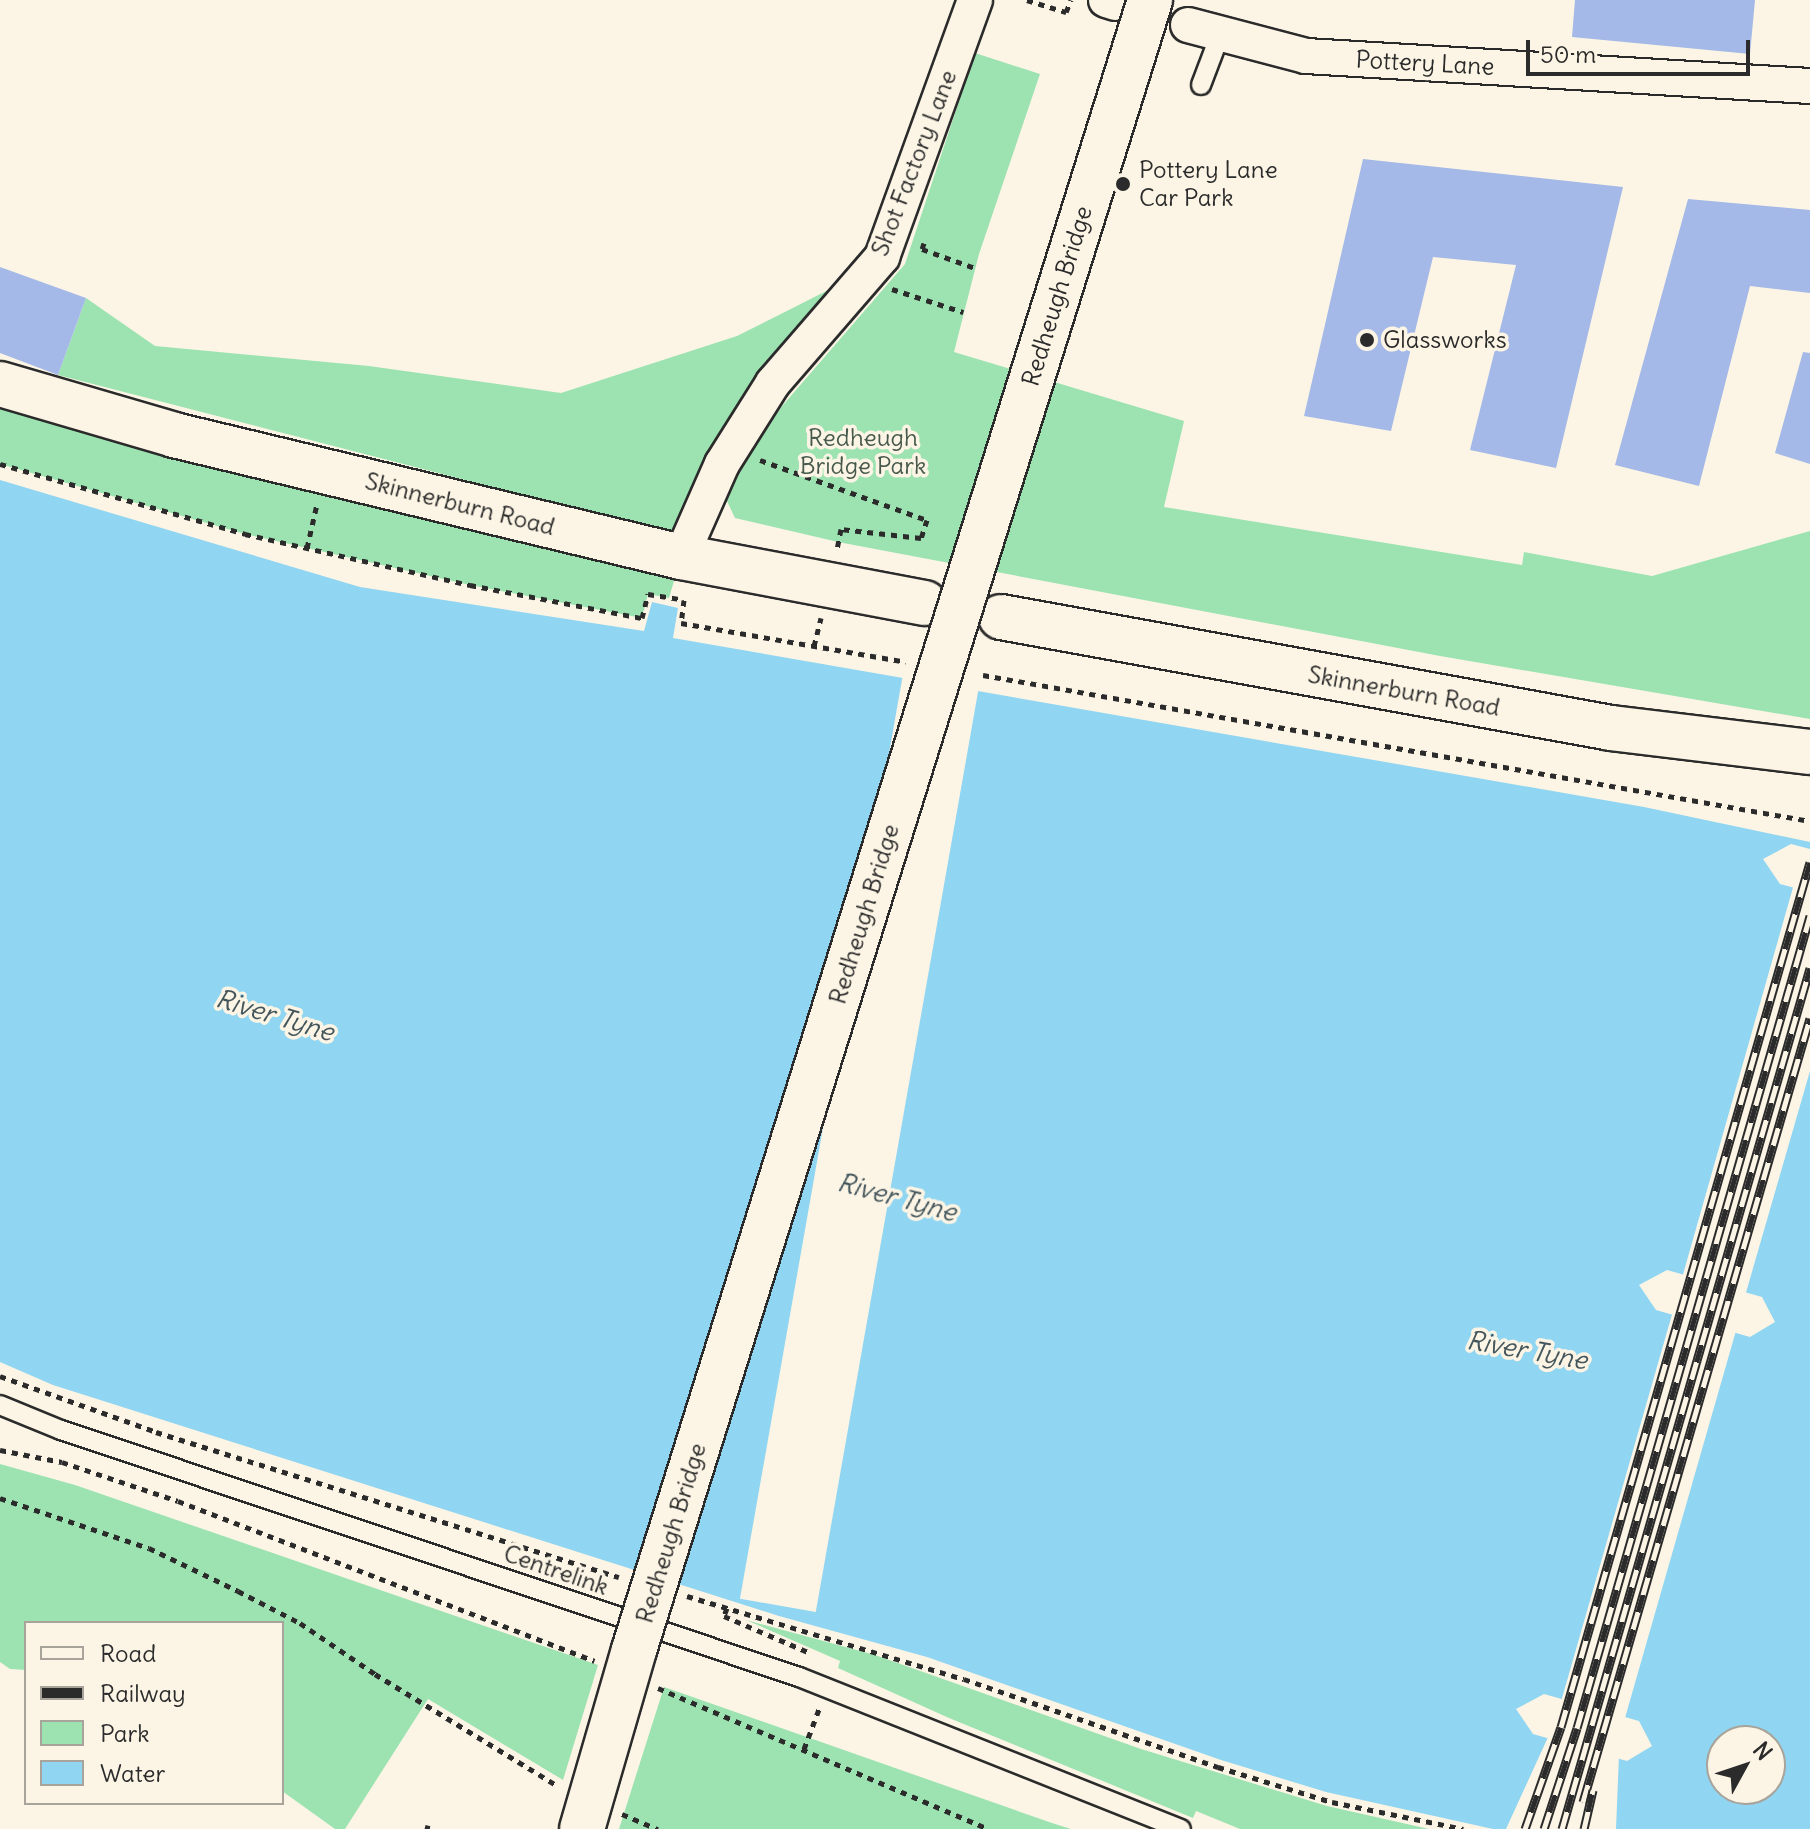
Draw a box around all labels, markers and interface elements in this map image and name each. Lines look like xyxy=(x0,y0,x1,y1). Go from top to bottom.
scale bar xyxy=(1530,24,1754,74)
text: 50 m xyxy=(1540,39,1596,69)
street label: Pottery Lane xyxy=(1355,45,1495,81)
street label: Shot Factory Lane xyxy=(865,66,963,260)
place label: Pottery Lane Car Park xyxy=(1139,156,1278,212)
marker: Pottery Lane Car Park xyxy=(1114,175,1132,193)
street label: Redheugh Bridge xyxy=(1016,202,1098,390)
place label: Glassworks xyxy=(1383,326,1507,354)
marker: Glassworks xyxy=(1358,331,1376,349)
park label: Redheugh Bridge Park xyxy=(800,424,926,480)
street label: Skinnerburn Road xyxy=(362,467,558,541)
street label: Skinnerburn Road xyxy=(1306,660,1502,722)
street label: Redheugh Bridge xyxy=(823,820,905,1008)
water label: River Tyne xyxy=(212,982,338,1048)
water label: River Tyne xyxy=(834,1166,960,1228)
water label: River Tyne xyxy=(1465,1324,1589,1376)
street label: Redheugh Bridge xyxy=(630,1439,712,1627)
street label: Centrelink xyxy=(500,1539,612,1601)
legend xyxy=(24,1621,284,1805)
text: Road xyxy=(100,1638,156,1668)
text: Railway xyxy=(100,1678,186,1708)
text: Park xyxy=(100,1718,150,1748)
north arrow xyxy=(1706,1725,1786,1805)
text: N xyxy=(1747,1736,1778,1766)
text: Water xyxy=(100,1758,165,1788)

